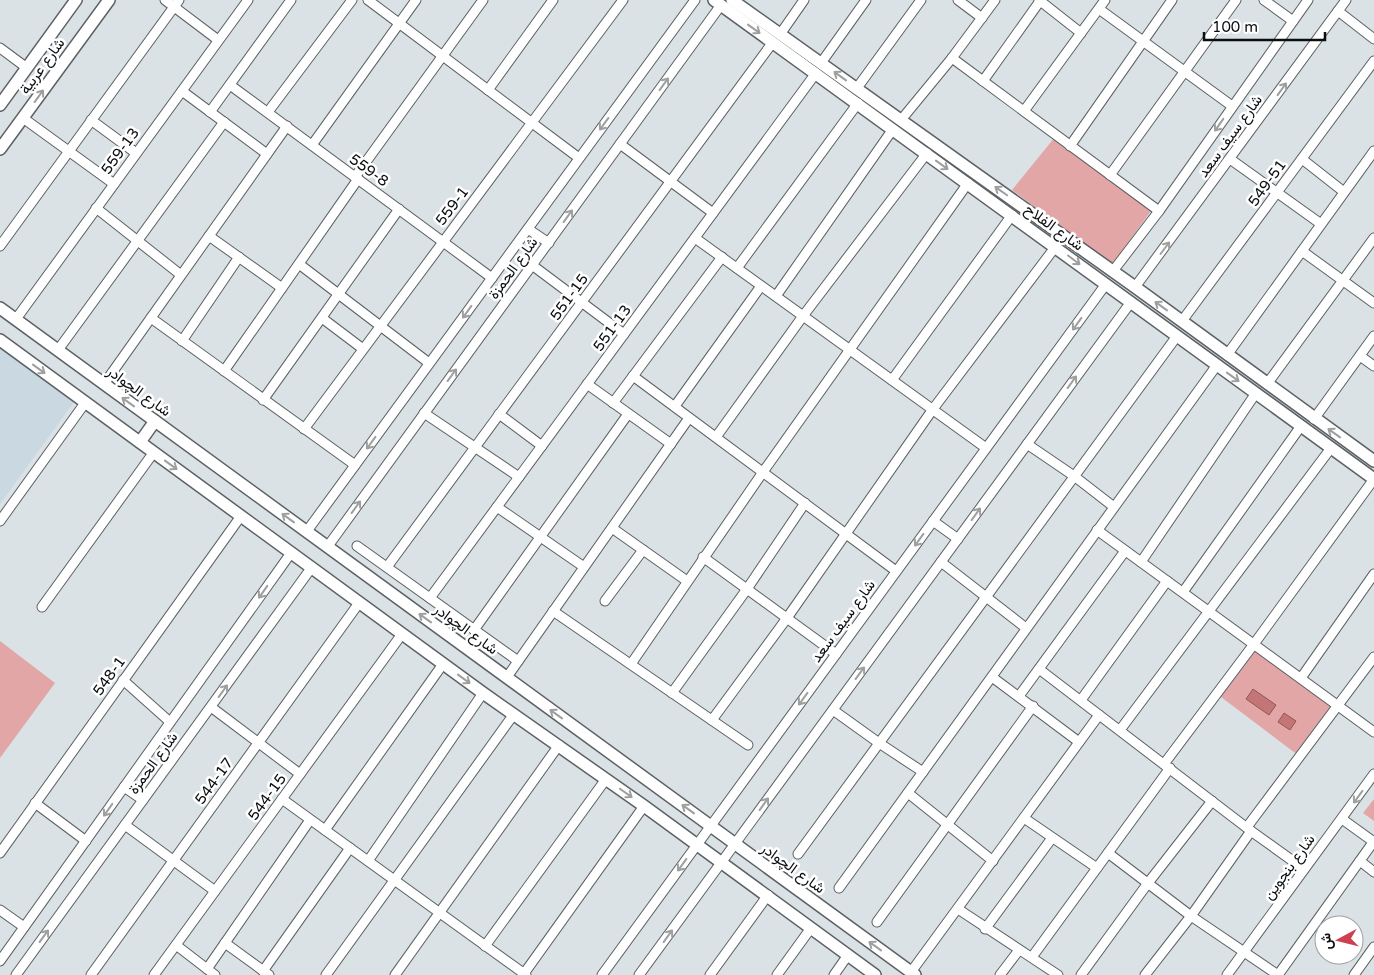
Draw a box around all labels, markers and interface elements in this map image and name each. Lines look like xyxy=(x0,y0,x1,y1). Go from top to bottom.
scale bar xyxy=(1204,10,1325,42)
text: 100 m xyxy=(1212,18,1258,36)
one-way arrow xyxy=(747,23,760,34)
street label: شارع عربية xyxy=(16,34,70,99)
one-way arrow xyxy=(833,71,847,81)
one-way arrow xyxy=(659,77,669,91)
one-way arrow xyxy=(1277,82,1287,96)
one-way arrow xyxy=(34,89,44,103)
street label: شارع سيف سعد xyxy=(1194,91,1268,182)
one-way arrow xyxy=(599,117,609,131)
one-way arrow xyxy=(1214,118,1224,132)
street label: 559-13 xyxy=(97,124,143,178)
street label: 559-8 xyxy=(346,150,392,190)
street label: 549-51 xyxy=(1244,156,1290,210)
one-way arrow xyxy=(935,159,949,170)
street label: 559-1 xyxy=(432,183,472,229)
one-way arrow xyxy=(994,186,1008,196)
street label: شارع الفلاح xyxy=(1020,200,1087,256)
one-way arrow xyxy=(563,209,573,223)
street label: شارع الحمزة xyxy=(484,233,543,304)
one-way arrow xyxy=(1159,242,1170,255)
one-way arrow xyxy=(1067,255,1081,265)
street label: 551-15 xyxy=(546,270,592,324)
one-way arrow xyxy=(1155,300,1168,311)
street label: 551-13 xyxy=(589,301,635,355)
one-way arrow xyxy=(462,305,472,319)
one-way arrow xyxy=(1072,316,1082,330)
street label: شارع الچوادر xyxy=(102,361,175,422)
one-way arrow xyxy=(32,364,46,374)
one-way arrow xyxy=(447,368,457,382)
one-way arrow xyxy=(1226,371,1239,382)
one-way arrow xyxy=(1067,376,1077,390)
one-way arrow xyxy=(122,396,135,407)
one-way arrow xyxy=(1327,428,1341,438)
one-way arrow xyxy=(366,436,376,450)
one-way arrow xyxy=(164,459,177,470)
one-way arrow xyxy=(351,500,361,514)
one-way arrow xyxy=(971,507,981,521)
one-way arrow xyxy=(281,513,295,523)
one-way arrow xyxy=(914,533,925,546)
street label: شارع سيف سعد xyxy=(807,576,881,667)
one-way arrow xyxy=(258,585,268,599)
street label: شارع الچوادر xyxy=(429,599,502,660)
one-way arrow xyxy=(419,612,432,623)
street label: 548-1 xyxy=(89,653,129,699)
one-way arrow xyxy=(854,667,865,680)
one-way arrow xyxy=(457,674,470,685)
one-way arrow xyxy=(218,684,228,698)
one-way arrow xyxy=(798,692,808,706)
one-way arrow xyxy=(550,708,563,719)
street label: شارع الحمزة xyxy=(124,728,183,799)
street label: 544-17 xyxy=(191,754,237,808)
street label: 544-15 xyxy=(244,770,290,824)
one-way arrow xyxy=(619,788,633,798)
one-way arrow xyxy=(1353,789,1363,803)
one-way arrow xyxy=(759,798,769,812)
one-way arrow xyxy=(102,803,113,816)
one-way arrow xyxy=(681,804,695,814)
street label: شارع بنجوين xyxy=(1259,831,1320,904)
street label: شارع الچوادر xyxy=(756,838,829,899)
one-way arrow xyxy=(677,858,687,872)
north arrow xyxy=(1314,915,1364,965)
one-way arrow xyxy=(39,929,49,943)
one-way arrow xyxy=(663,929,673,943)
text: ش xyxy=(1317,932,1336,951)
one-way arrow xyxy=(869,941,883,951)

